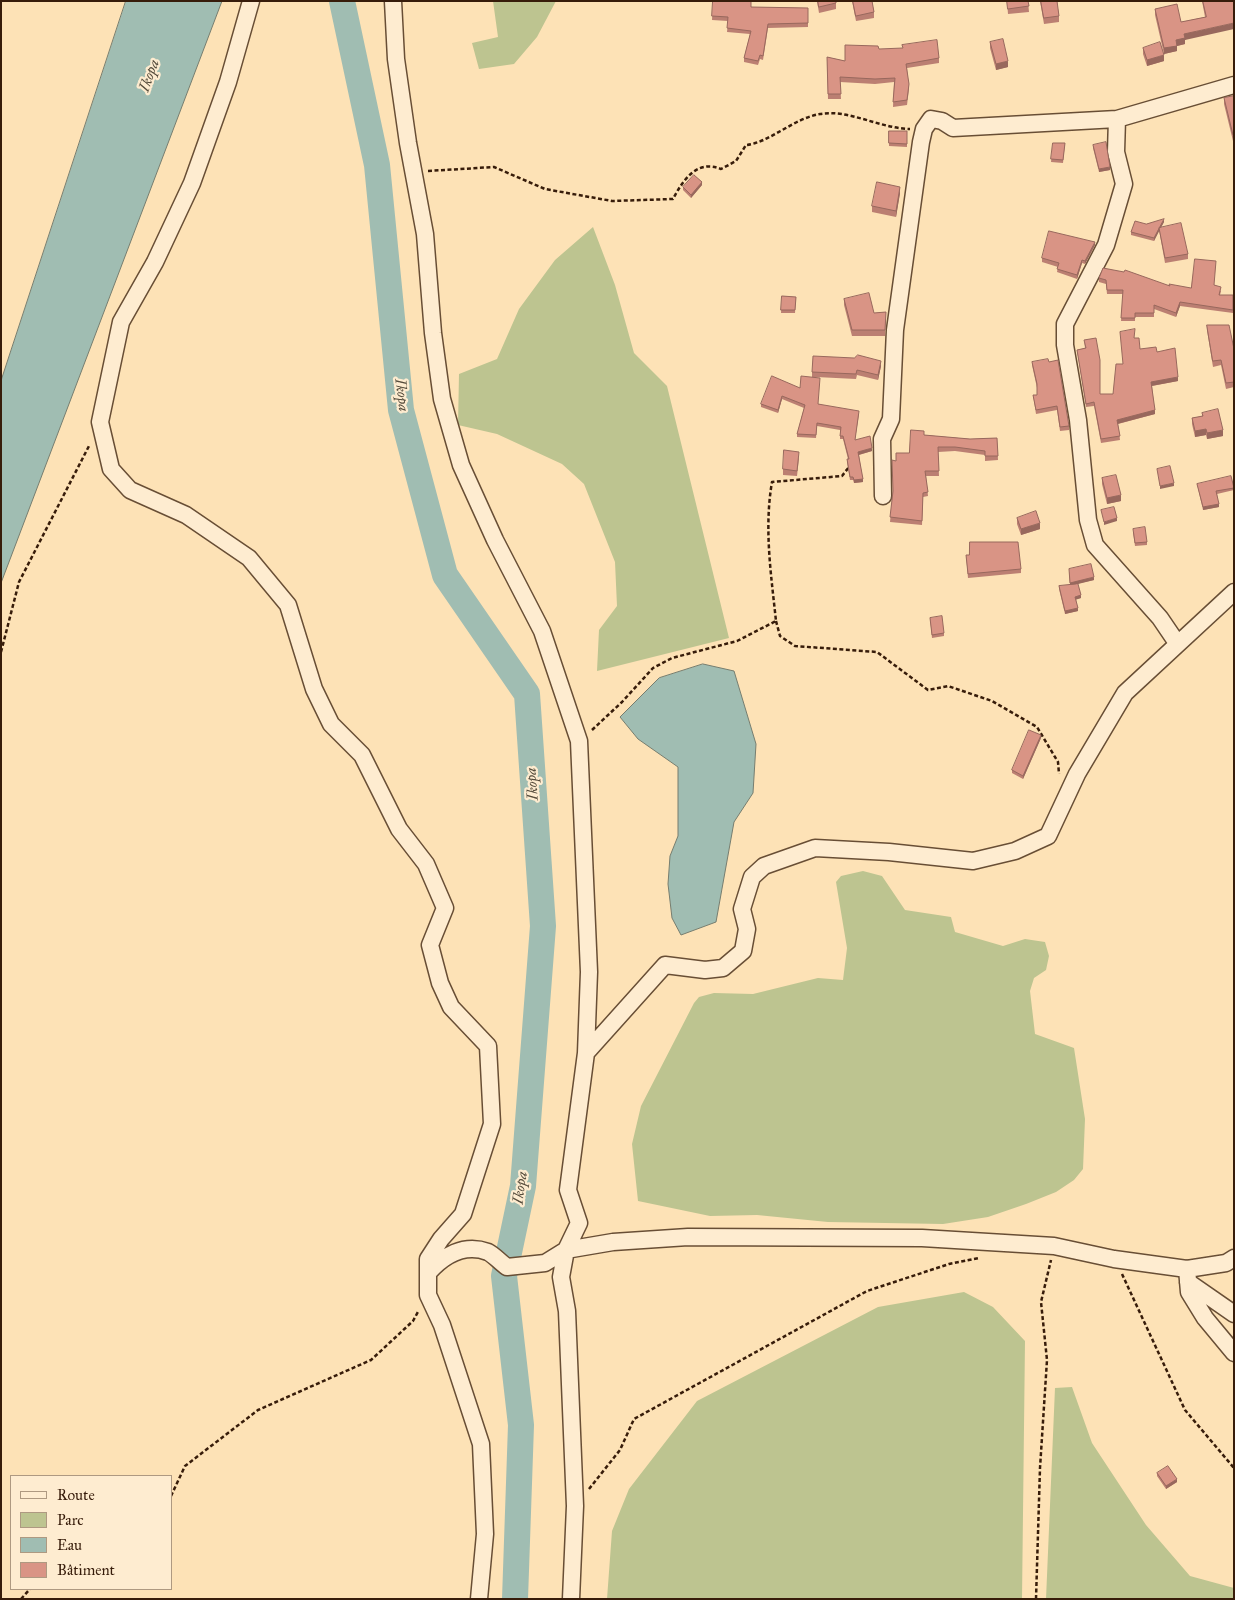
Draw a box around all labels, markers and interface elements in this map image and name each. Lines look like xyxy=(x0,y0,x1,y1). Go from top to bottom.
water label: Ikopa xyxy=(136,57,164,95)
water label: Ikopa xyxy=(390,378,412,412)
water label: Ikopa xyxy=(523,767,543,801)
water label: Ikopa xyxy=(510,1170,532,1206)
legend xyxy=(10,1475,172,1590)
text: Route xyxy=(57,1486,95,1504)
text: Parc xyxy=(57,1511,84,1529)
text: Eau xyxy=(57,1536,82,1554)
text: Bâtiment xyxy=(57,1561,115,1579)

